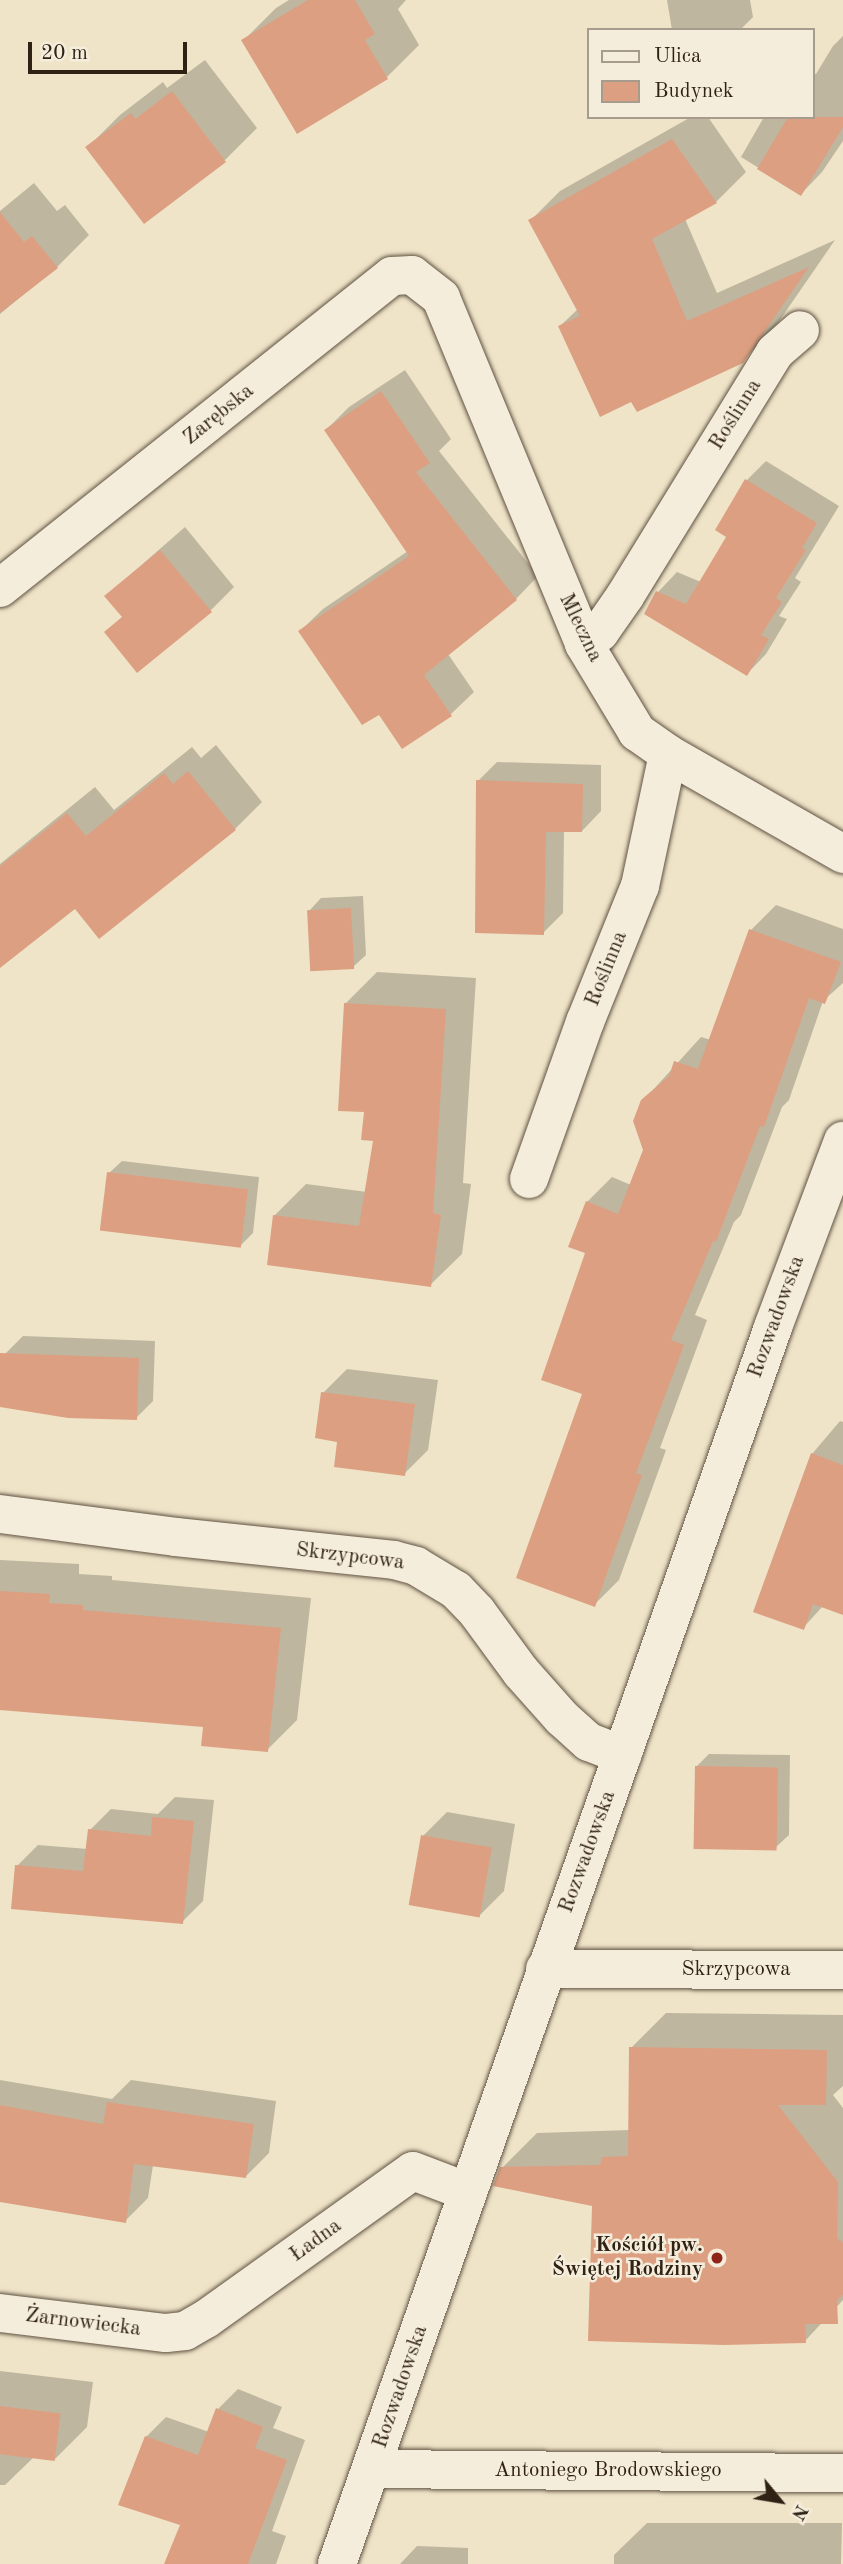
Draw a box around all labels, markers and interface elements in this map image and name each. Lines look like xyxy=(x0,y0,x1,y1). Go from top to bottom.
scale bar xyxy=(32,28,191,72)
legend xyxy=(588,28,815,119)
text: 20 m xyxy=(41,43,88,64)
text: Ulica xyxy=(654,46,701,67)
text: Budynek xyxy=(654,81,734,102)
street label: Roślinna xyxy=(704,375,768,455)
street label: Zarębska xyxy=(179,379,259,451)
street label: Mleczna xyxy=(553,590,607,666)
street label: Roślinna xyxy=(581,928,633,1010)
street label: Rozwadowska xyxy=(743,1252,811,1382)
street label: Skrzypcowa xyxy=(294,1538,406,1576)
street label: Rozwadowska xyxy=(554,1787,622,1917)
street label: Skrzypcowa xyxy=(681,1957,791,1983)
street label: Ładna xyxy=(285,2214,347,2268)
place label: Kościół pw. Świętej Rodziny xyxy=(552,2233,703,2283)
marker: Kościół pw. Świętej Rodziny xyxy=(709,2250,725,2266)
street label: Żarnowiecka xyxy=(24,2303,142,2343)
street label: Rozwadowska xyxy=(368,2322,434,2452)
street label: Antoniego Brodowskiego xyxy=(494,2458,722,2484)
north arrow xyxy=(745,2466,815,2536)
text: N xyxy=(787,2501,810,2523)

